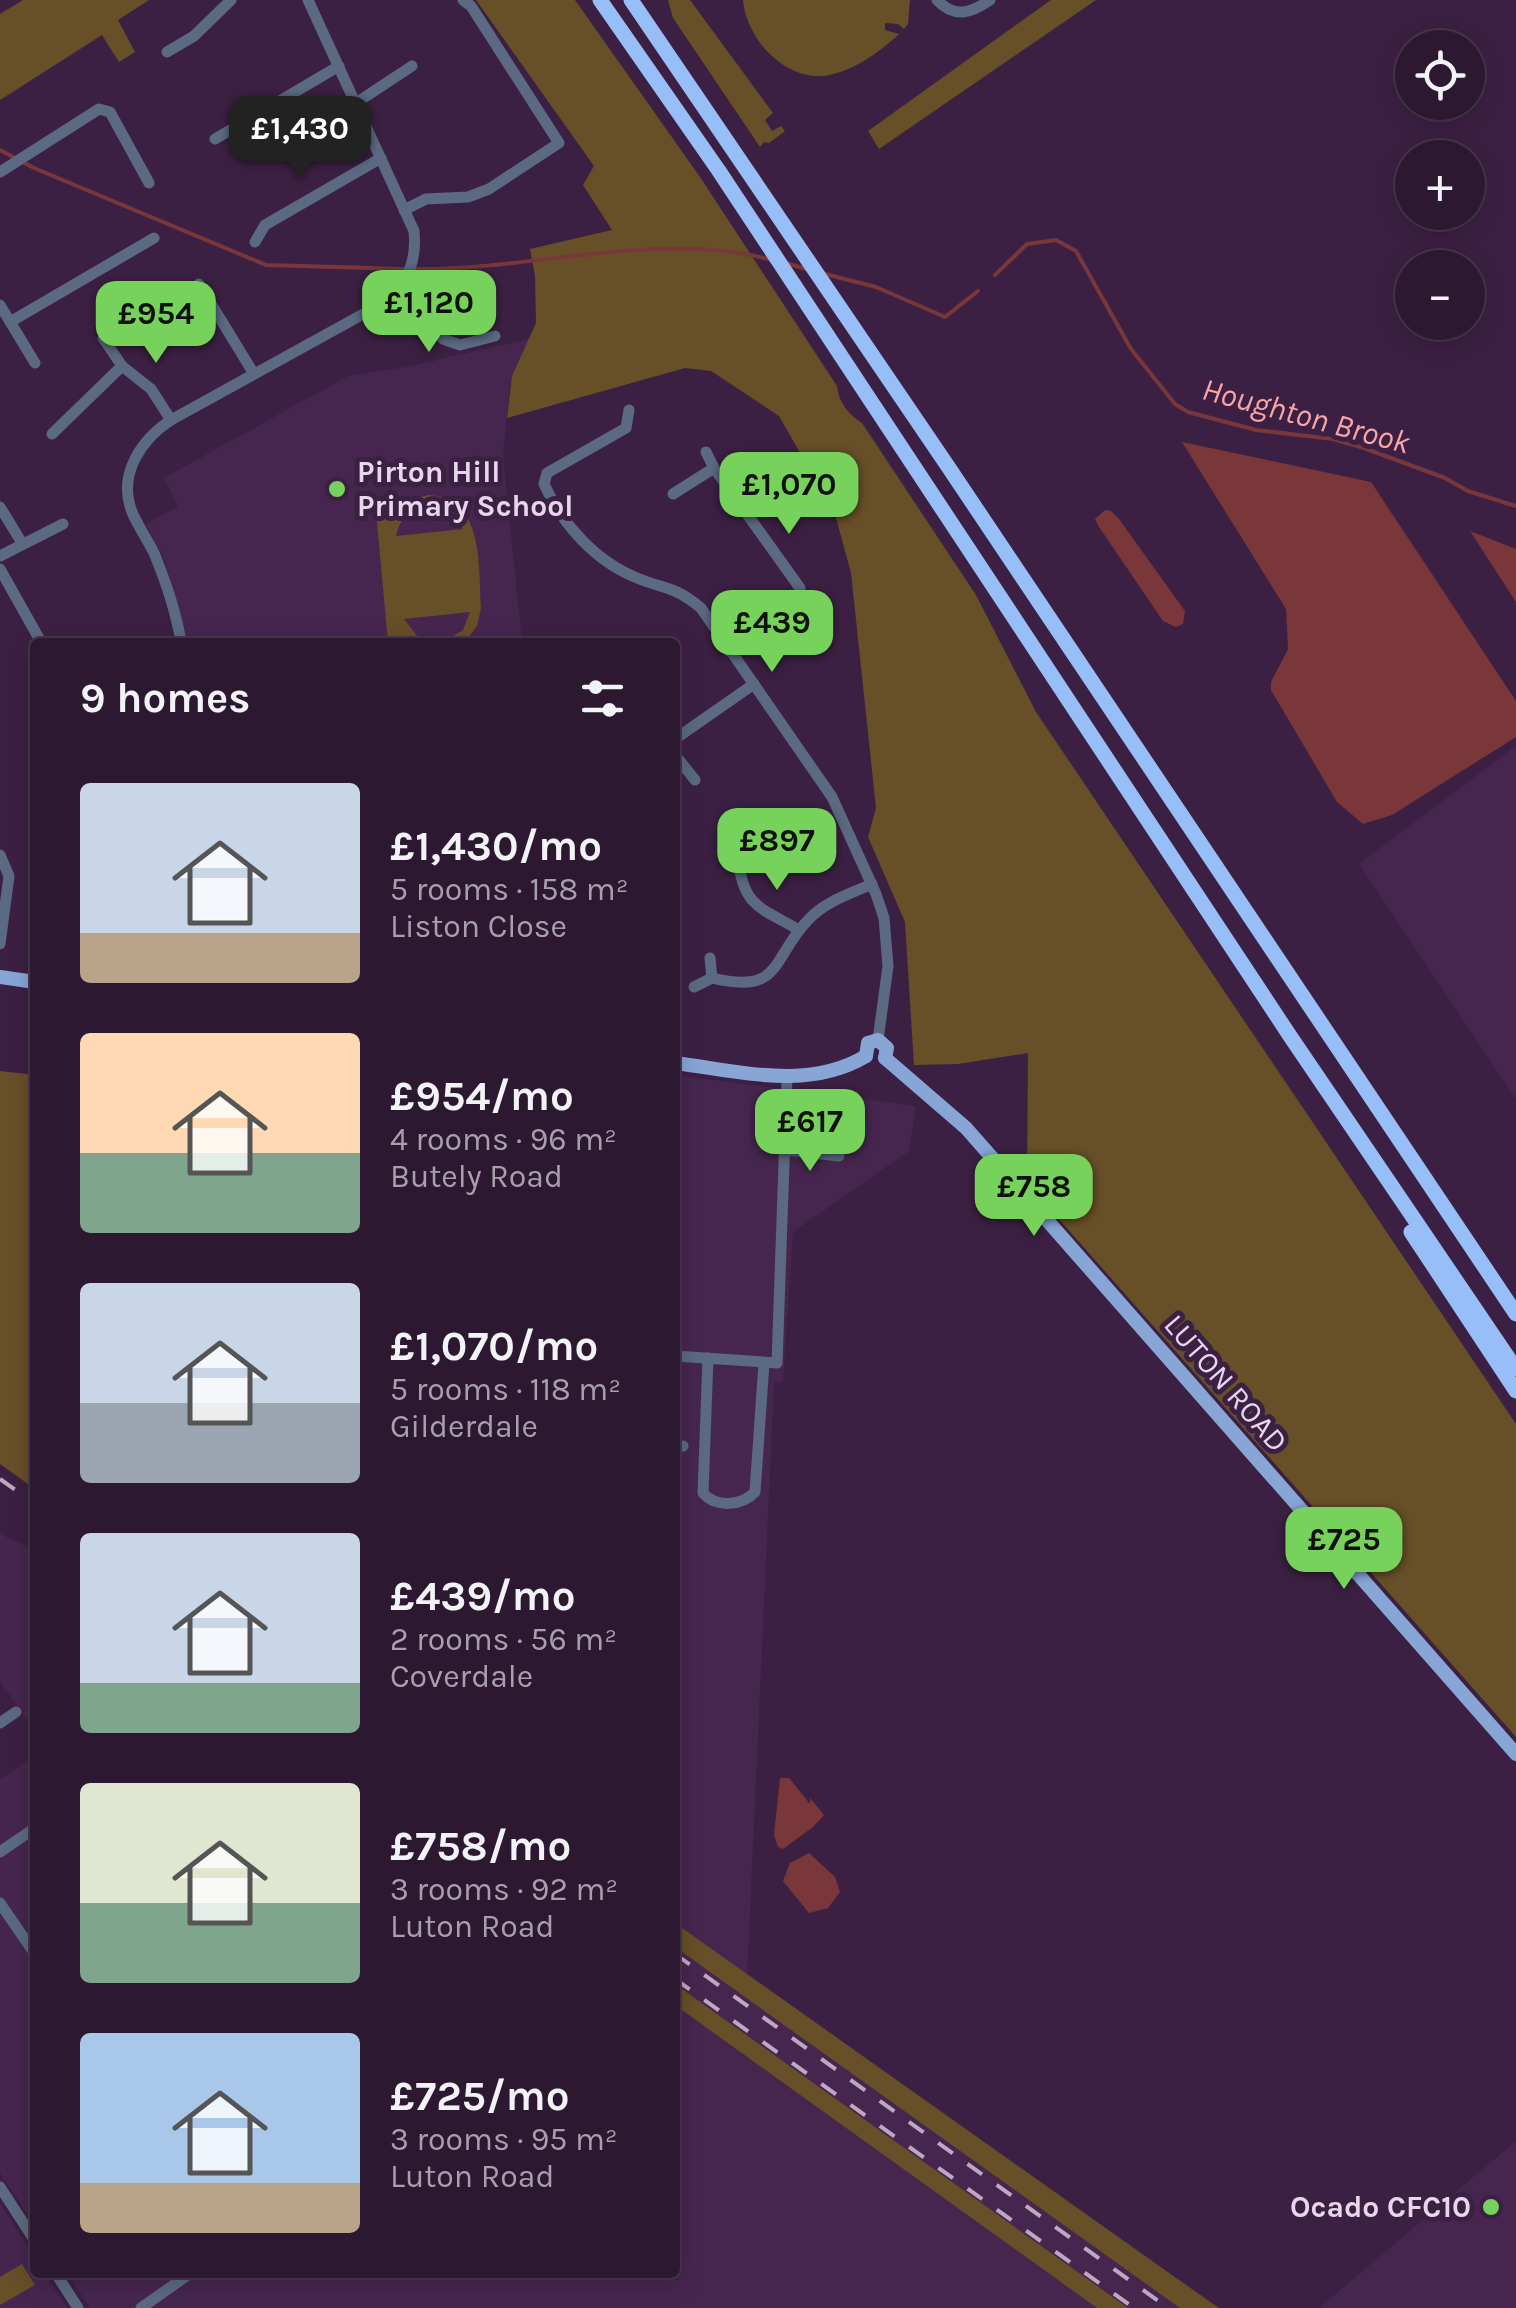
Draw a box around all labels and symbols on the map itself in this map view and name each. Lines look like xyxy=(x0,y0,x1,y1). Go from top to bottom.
pin: £1,430 xyxy=(219,96,381,181)
pin: £1,120 xyxy=(348,270,510,355)
pin: £954 xyxy=(97,281,215,366)
water label: Houghton Brook xyxy=(1198,371,1415,462)
pin: £1,070 xyxy=(708,452,870,537)
place label: Pirton Hill Primary School xyxy=(357,454,573,524)
marker: Pirton Hill Primary School xyxy=(326,478,348,500)
pin: £439 xyxy=(713,590,831,675)
pin: £897 xyxy=(718,808,836,893)
pin: £617 xyxy=(751,1089,869,1174)
pin: £758 xyxy=(975,1154,1093,1239)
street label: LUTON ROAD xyxy=(1157,1307,1295,1459)
pin: £725 xyxy=(1285,1507,1403,1592)
place label: Ocado CFC10 xyxy=(1290,2189,1471,2225)
marker: Ocado CFC10 xyxy=(1480,2196,1502,2218)

